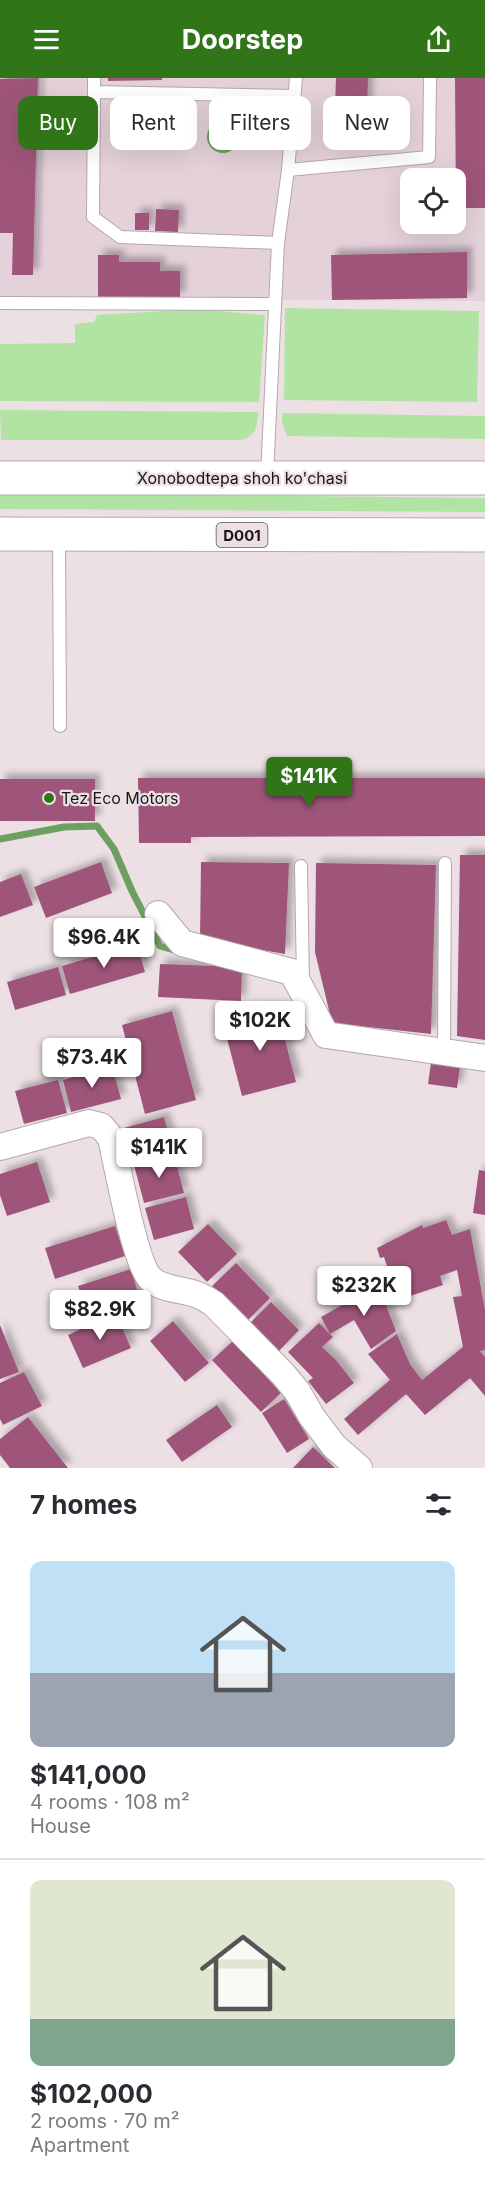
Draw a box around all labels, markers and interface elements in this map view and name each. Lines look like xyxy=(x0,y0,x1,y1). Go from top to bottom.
icon: menu xyxy=(30,23,63,56)
text: Doorstep xyxy=(182,23,303,56)
icon: share xyxy=(422,23,455,56)
chip: Buy xyxy=(18,96,98,150)
chip: Rent xyxy=(110,96,197,150)
chip: Filters xyxy=(209,96,311,150)
chip: New xyxy=(323,96,410,150)
map controls xyxy=(400,168,466,234)
button: locate xyxy=(400,168,466,234)
street label: Xonobodtepa shoh ko'chasi xyxy=(137,468,347,488)
road number: D001 xyxy=(216,523,268,547)
pin: $141K xyxy=(267,757,351,808)
text: $141K xyxy=(280,764,338,788)
place label: Tez Eco Motors xyxy=(61,788,179,808)
marker: Tez Eco Motors xyxy=(42,791,56,805)
pin: $96.4K xyxy=(55,918,153,969)
text: $96.4K xyxy=(67,925,141,949)
pin: $102K xyxy=(218,1001,302,1052)
text: $102K xyxy=(229,1008,291,1032)
pin: $73.4K xyxy=(43,1038,141,1089)
text: $73.4K xyxy=(56,1045,128,1069)
pin: $141K xyxy=(117,1128,201,1179)
text: $141K xyxy=(130,1135,188,1159)
pin: $232K xyxy=(322,1266,406,1317)
text: $232K xyxy=(331,1273,397,1297)
pin: $82.9K xyxy=(51,1290,149,1341)
text: $82.9K xyxy=(64,1297,136,1321)
icon: filters xyxy=(422,1488,455,1521)
text: 7 homes xyxy=(30,1489,137,1520)
icon: home xyxy=(189,1600,297,1708)
text: $141,000 xyxy=(30,1759,147,1790)
text: 4 rooms · 108 m² xyxy=(30,1790,190,1814)
text: House xyxy=(30,1814,91,1838)
icon: home xyxy=(189,1919,297,2027)
text: $102,000 xyxy=(30,2078,153,2109)
text: 2 rooms · 70 m² xyxy=(30,2109,180,2133)
text: Apartment xyxy=(30,2133,129,2157)

